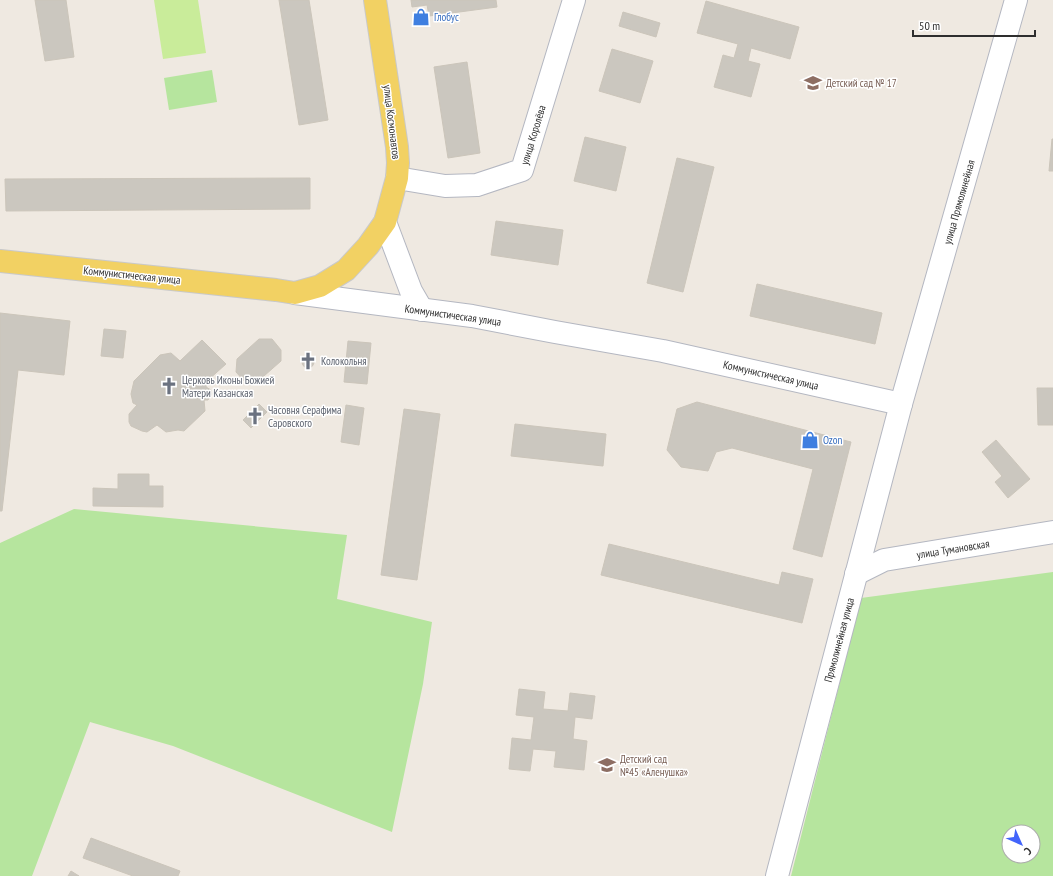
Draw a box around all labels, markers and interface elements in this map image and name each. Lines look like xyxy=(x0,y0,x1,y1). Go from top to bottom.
shop icon: Глобус xyxy=(411,7,431,27)
place label: Глобус xyxy=(434,10,459,24)
scale bar xyxy=(913,12,1035,38)
text: 50 m xyxy=(919,18,940,33)
school or university icon: Детский сад № 17 xyxy=(803,73,823,93)
place label: Детский сад № 17 xyxy=(826,76,897,90)
street label: улица Космонавтов xyxy=(380,84,404,161)
street label: улица Королёва xyxy=(517,103,549,167)
street label: улица Прямолинейная xyxy=(940,158,978,246)
street label: Коммунистическая улица xyxy=(83,263,181,287)
street label: Коммунистическая улица xyxy=(404,301,502,329)
church icon: Колокольня xyxy=(298,351,318,371)
place label: Колокольня xyxy=(321,354,366,368)
street label: Коммунистическая улица xyxy=(722,357,820,393)
place label: Церковь Иконы Божией Матери Казанская xyxy=(182,373,275,400)
church icon: Церковь Иконы Божией Матери Казанская xyxy=(159,376,179,396)
place label: Часовня Серафима Саровского xyxy=(268,403,342,430)
church icon: Часовня Серафима Саровского xyxy=(245,406,265,426)
shop icon: Ozon xyxy=(800,430,820,450)
place label: Ozon xyxy=(823,433,842,447)
street label: улица Тумановская xyxy=(916,536,990,562)
street label: Прямолинейная улица xyxy=(821,596,857,684)
place label: Детский сад №45 «Аленушка» xyxy=(620,752,688,779)
school or university icon: Детский сад №45 «Аленушка» xyxy=(597,755,617,775)
north arrow xyxy=(1001,824,1041,864)
text: С xyxy=(1021,844,1035,858)

